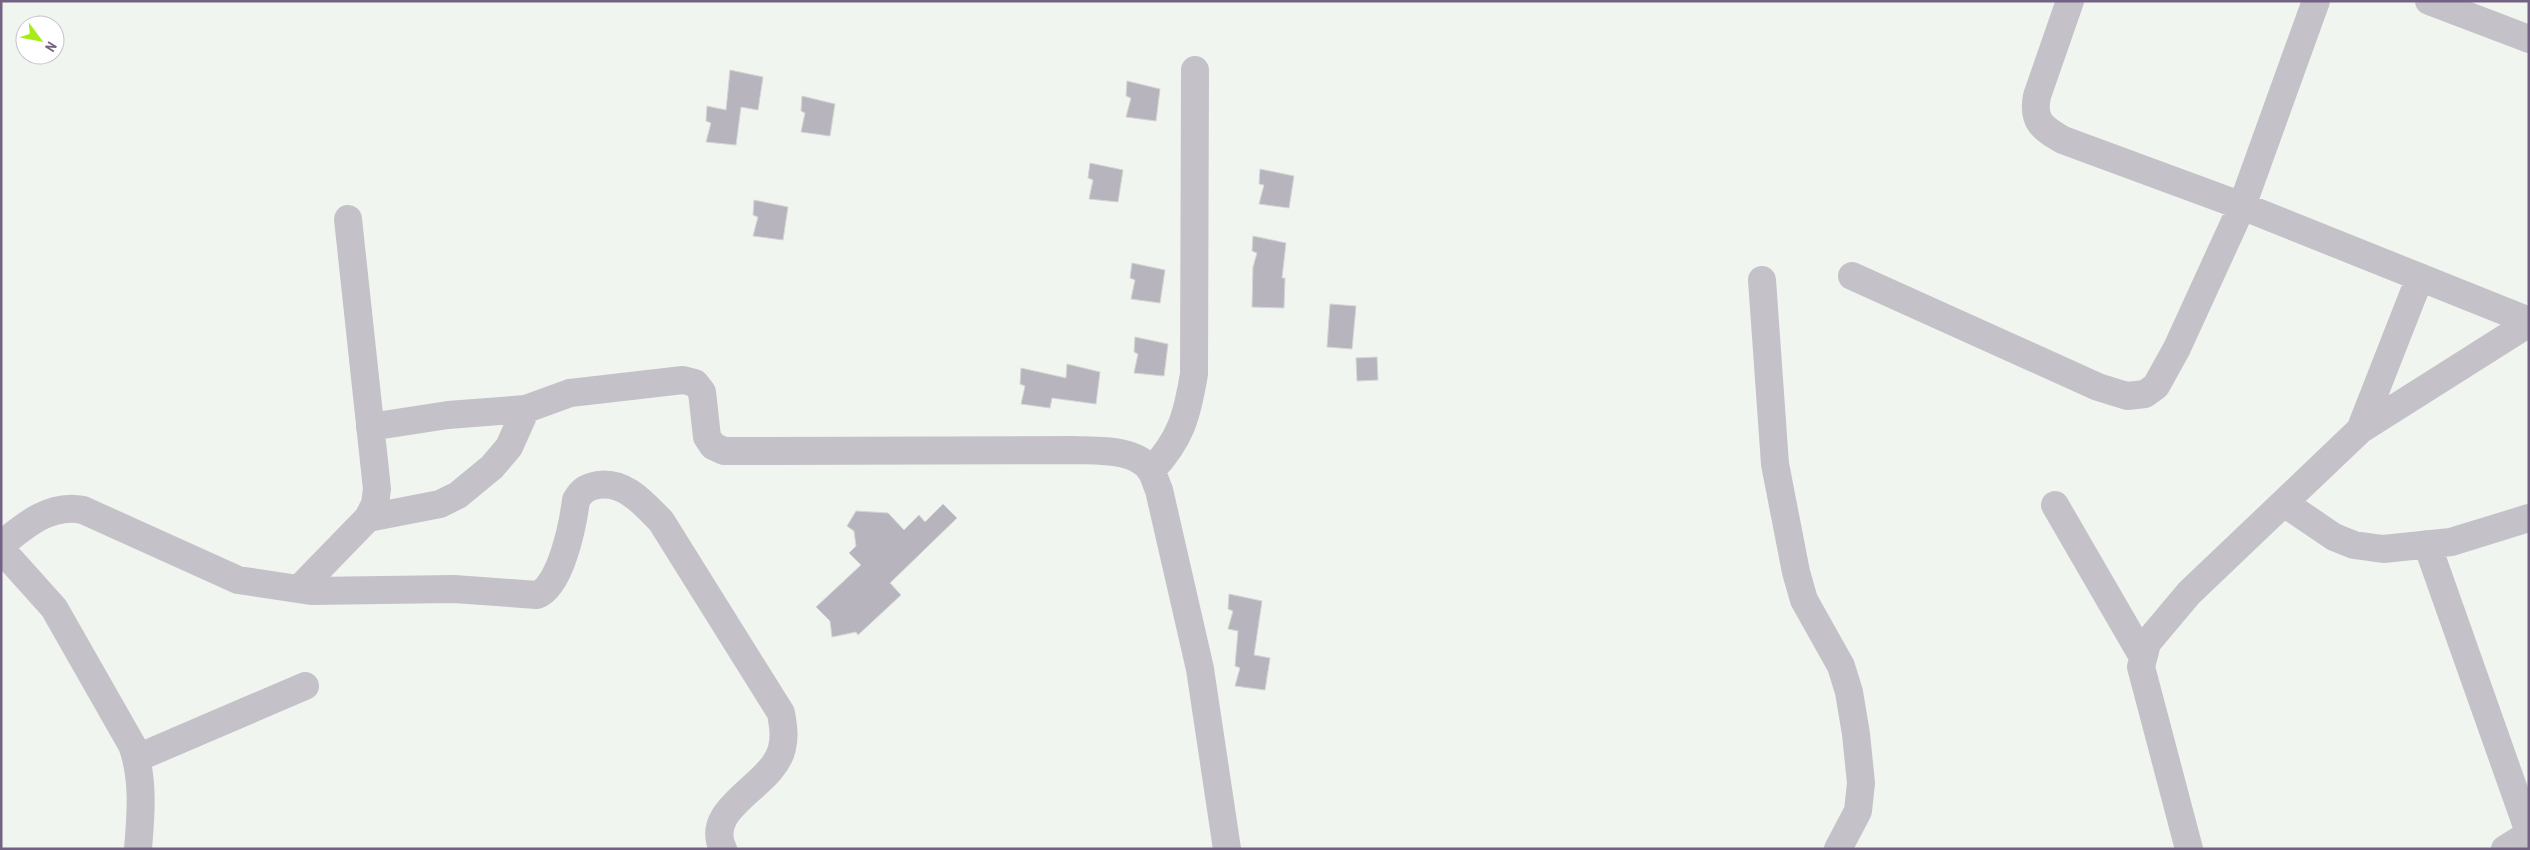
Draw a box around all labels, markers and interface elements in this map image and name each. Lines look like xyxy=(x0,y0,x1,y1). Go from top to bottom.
north arrow xyxy=(15,15,65,65)
text: N xyxy=(42,39,60,55)

